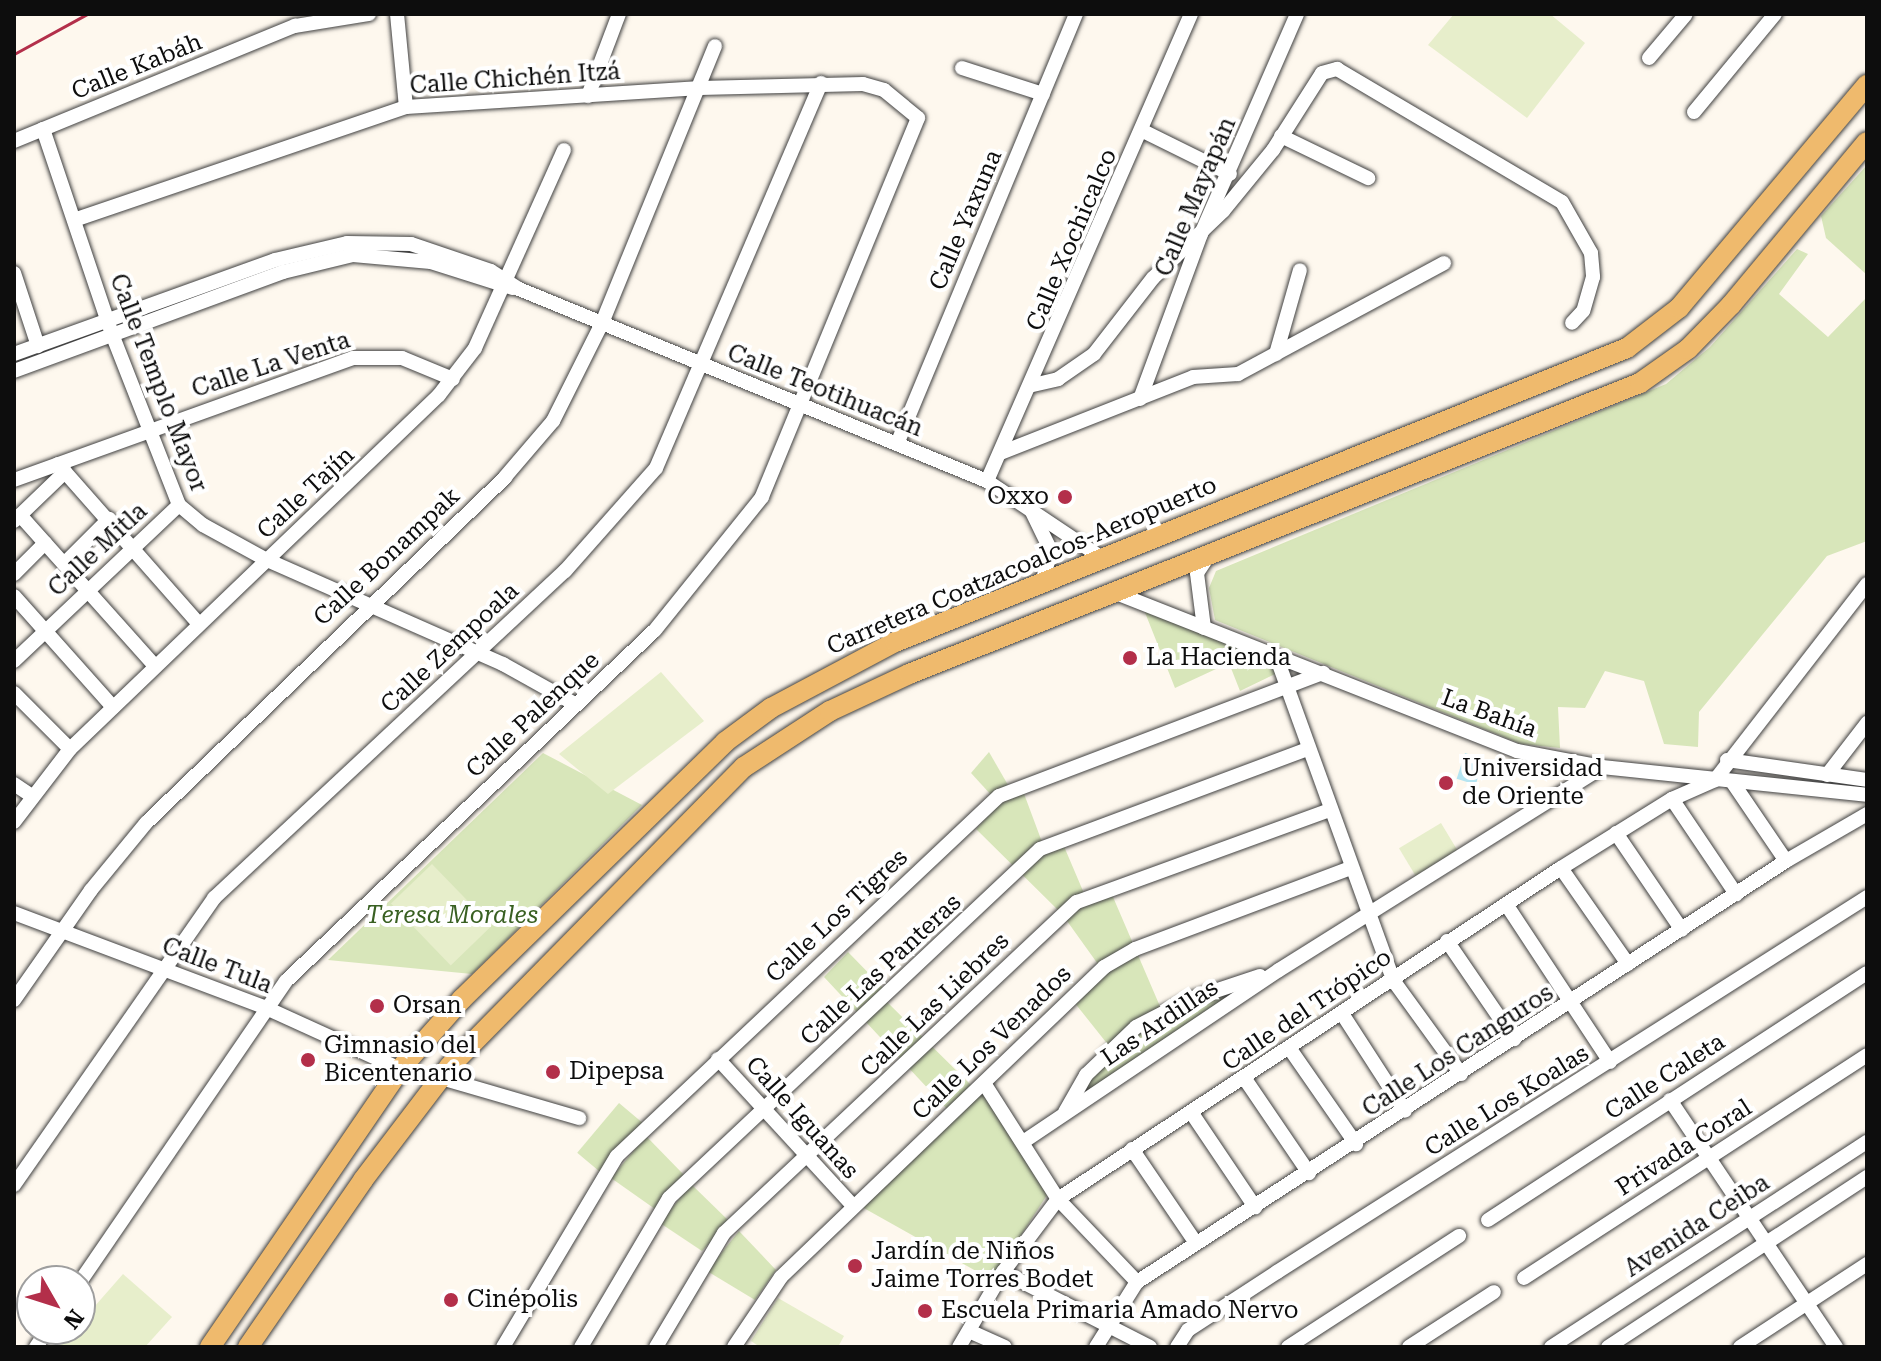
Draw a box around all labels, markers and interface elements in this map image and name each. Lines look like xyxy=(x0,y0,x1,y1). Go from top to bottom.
street label: Calle Kabáh xyxy=(68,28,206,106)
street label: Calle Chichén Itzá xyxy=(409,57,621,101)
street label: Calle Mayapán xyxy=(1150,113,1242,281)
street label: Calle Xochicalco xyxy=(1021,145,1123,335)
street label: Calle Yaxuna xyxy=(924,146,1008,294)
street label: Calle Templo Mayor xyxy=(103,270,213,496)
street label: Calle La Venta xyxy=(188,326,354,404)
street label: Calle Teotihuacán xyxy=(723,339,927,443)
street label: Calle Tajín xyxy=(252,441,360,545)
street label: Carretera Coatzacoalcos-Aeropuerto xyxy=(823,471,1221,661)
street label: Calle Bonampak xyxy=(308,482,466,632)
place label: Oxxo xyxy=(987,483,1049,511)
marker: Oxxo xyxy=(1056,488,1074,506)
street label: Calle Mitla xyxy=(43,497,153,603)
street label: Calle Zempoala xyxy=(375,577,525,719)
place label: La Hacienda xyxy=(1146,644,1291,672)
street label: Calle Palenque xyxy=(460,646,606,784)
marker: La Hacienda xyxy=(1121,649,1139,667)
street label: La Bahía xyxy=(1437,683,1541,745)
place label: Universidad de Oriente xyxy=(1462,755,1603,811)
marker: Universidad de Oriente xyxy=(1437,774,1455,792)
street label: Calle Los Tigres xyxy=(760,843,914,989)
street label: Calle Las Panteras xyxy=(795,888,967,1052)
park label: Teresa Morales xyxy=(366,902,538,930)
street label: Calle Las Liebres xyxy=(855,927,1015,1083)
street label: Calle Tula xyxy=(158,932,276,1000)
street label: Calle del Trópico xyxy=(1217,943,1397,1077)
street label: Calle Los Venados xyxy=(907,960,1077,1126)
street label: Las Ardillas xyxy=(1096,974,1224,1072)
street label: Calle Los Canguros xyxy=(1357,979,1559,1123)
place label: Orsan xyxy=(393,992,462,1020)
marker: Orsan xyxy=(368,997,386,1015)
street label: Calle Caleta xyxy=(1600,1028,1730,1126)
place label: Gimnasio del Bicentenario xyxy=(324,1032,476,1088)
street label: Calle Los Koalas xyxy=(1420,1039,1594,1163)
marker: Gimnasio del Bicentenario xyxy=(299,1051,317,1069)
street label: Calle Iguanas xyxy=(740,1051,864,1185)
place label: Dipepsa xyxy=(569,1058,664,1086)
marker: Dipepsa xyxy=(544,1063,562,1081)
street label: Privada Coral xyxy=(1611,1094,1757,1202)
street label: Avenida Ceiba xyxy=(1619,1169,1775,1283)
place label: Jardín de Niños Jaime Torres Bodet xyxy=(871,1238,1094,1294)
marker: Jardín de Niños Jaime Torres Bodet xyxy=(846,1257,864,1275)
north arrow xyxy=(16,1265,96,1345)
place label: Cinépolis xyxy=(467,1286,578,1314)
marker: Cinépolis xyxy=(442,1291,460,1309)
place label: Escuela Primaria Amado Nervo xyxy=(941,1297,1299,1325)
marker: Escuela Primaria Amado Nervo xyxy=(916,1302,934,1320)
text: N xyxy=(58,1305,89,1334)

